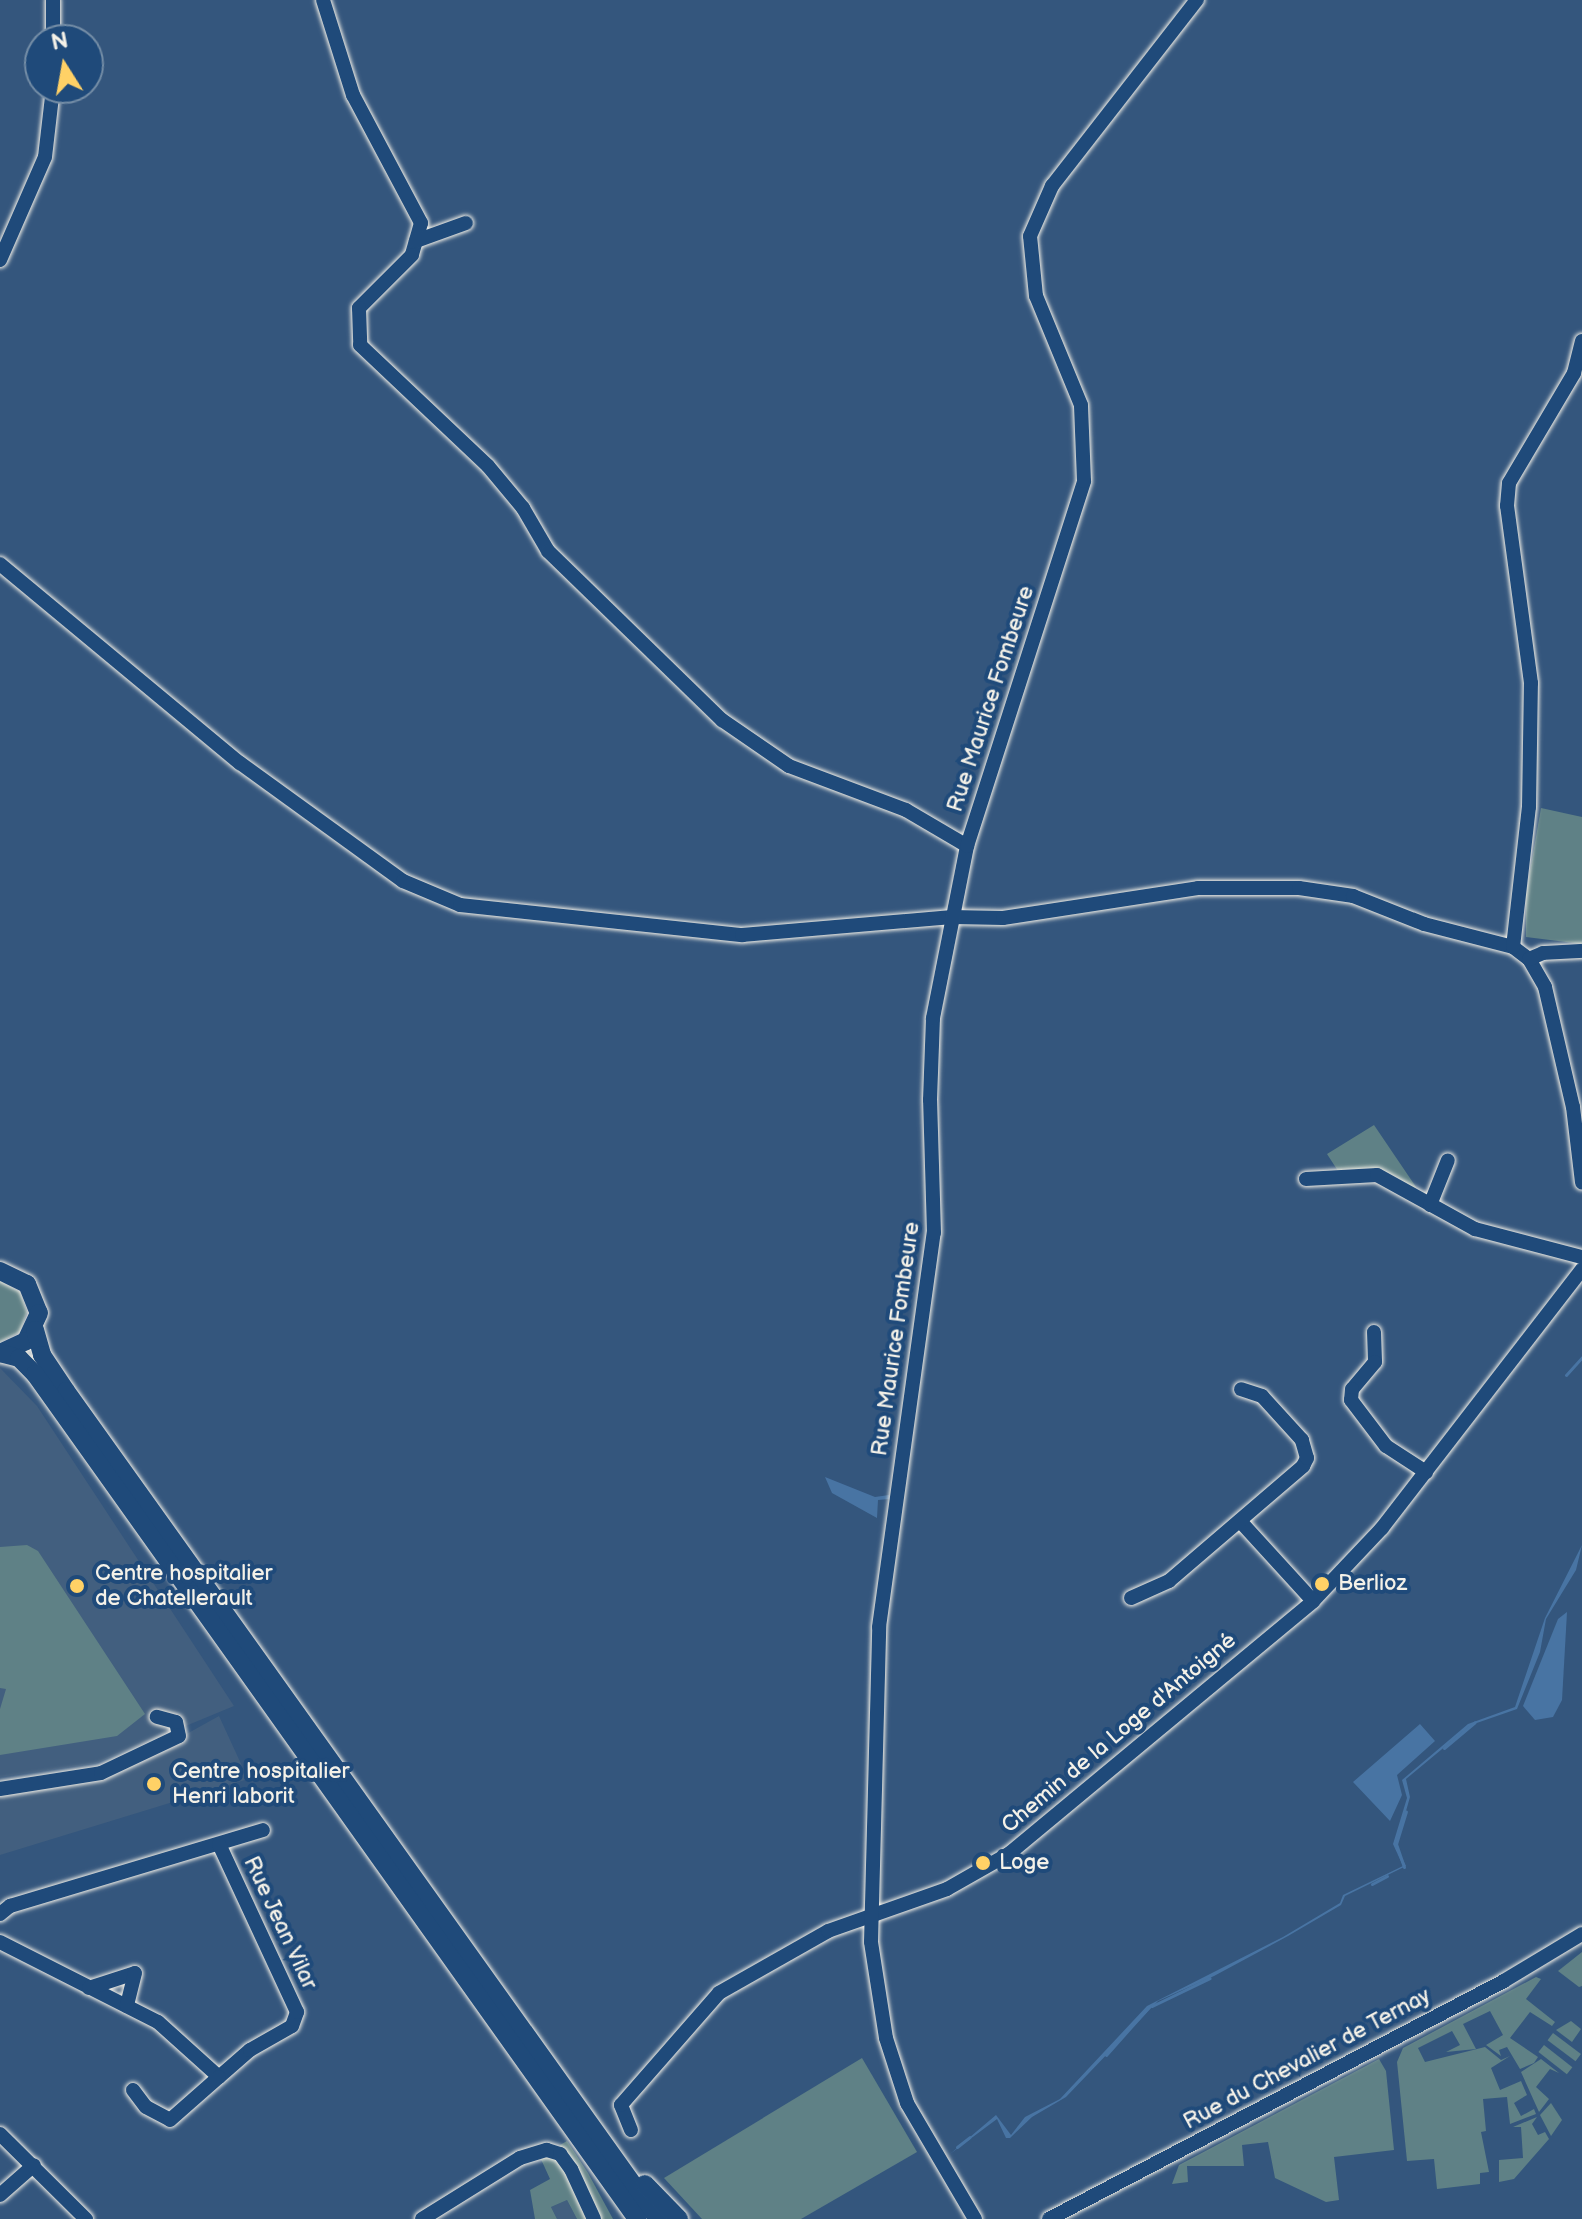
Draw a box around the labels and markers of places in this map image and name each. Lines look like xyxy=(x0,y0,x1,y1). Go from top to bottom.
place label: Centre hospitalier de Chatellerault xyxy=(95,1560,272,1612)
place label: Berlioz xyxy=(1338,1571,1407,1597)
marker: Centre hospitalier de Chatellerault xyxy=(66,1575,88,1597)
marker: Berlioz xyxy=(1313,1575,1331,1593)
place label: Centre hospitalier Henri laborit xyxy=(172,1758,349,1810)
marker: Centre hospitalier Henri laborit xyxy=(143,1773,165,1795)
place label: Loge xyxy=(999,1850,1049,1876)
marker: Loge xyxy=(974,1854,992,1872)

